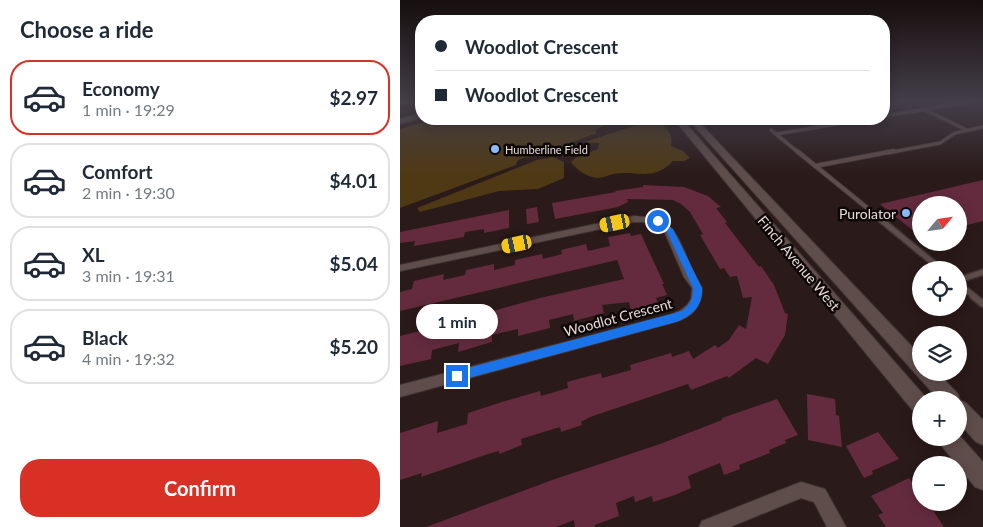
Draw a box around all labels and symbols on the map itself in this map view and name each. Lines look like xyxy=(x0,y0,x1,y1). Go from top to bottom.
marker: Humberline Field xyxy=(489,143,501,155)
place label: Humberline Field xyxy=(505,143,588,156)
north arrow xyxy=(912,196,968,251)
place label: Purolator xyxy=(839,205,896,222)
marker: Purolator xyxy=(900,207,912,219)
route start xyxy=(647,210,669,232)
street label: Finch Avenue West xyxy=(754,212,844,314)
car xyxy=(598,213,631,233)
car xyxy=(500,234,533,254)
street label: Woodlot Crescent xyxy=(562,294,674,340)
callout: 1 min xyxy=(416,304,498,338)
route end xyxy=(446,365,468,387)

